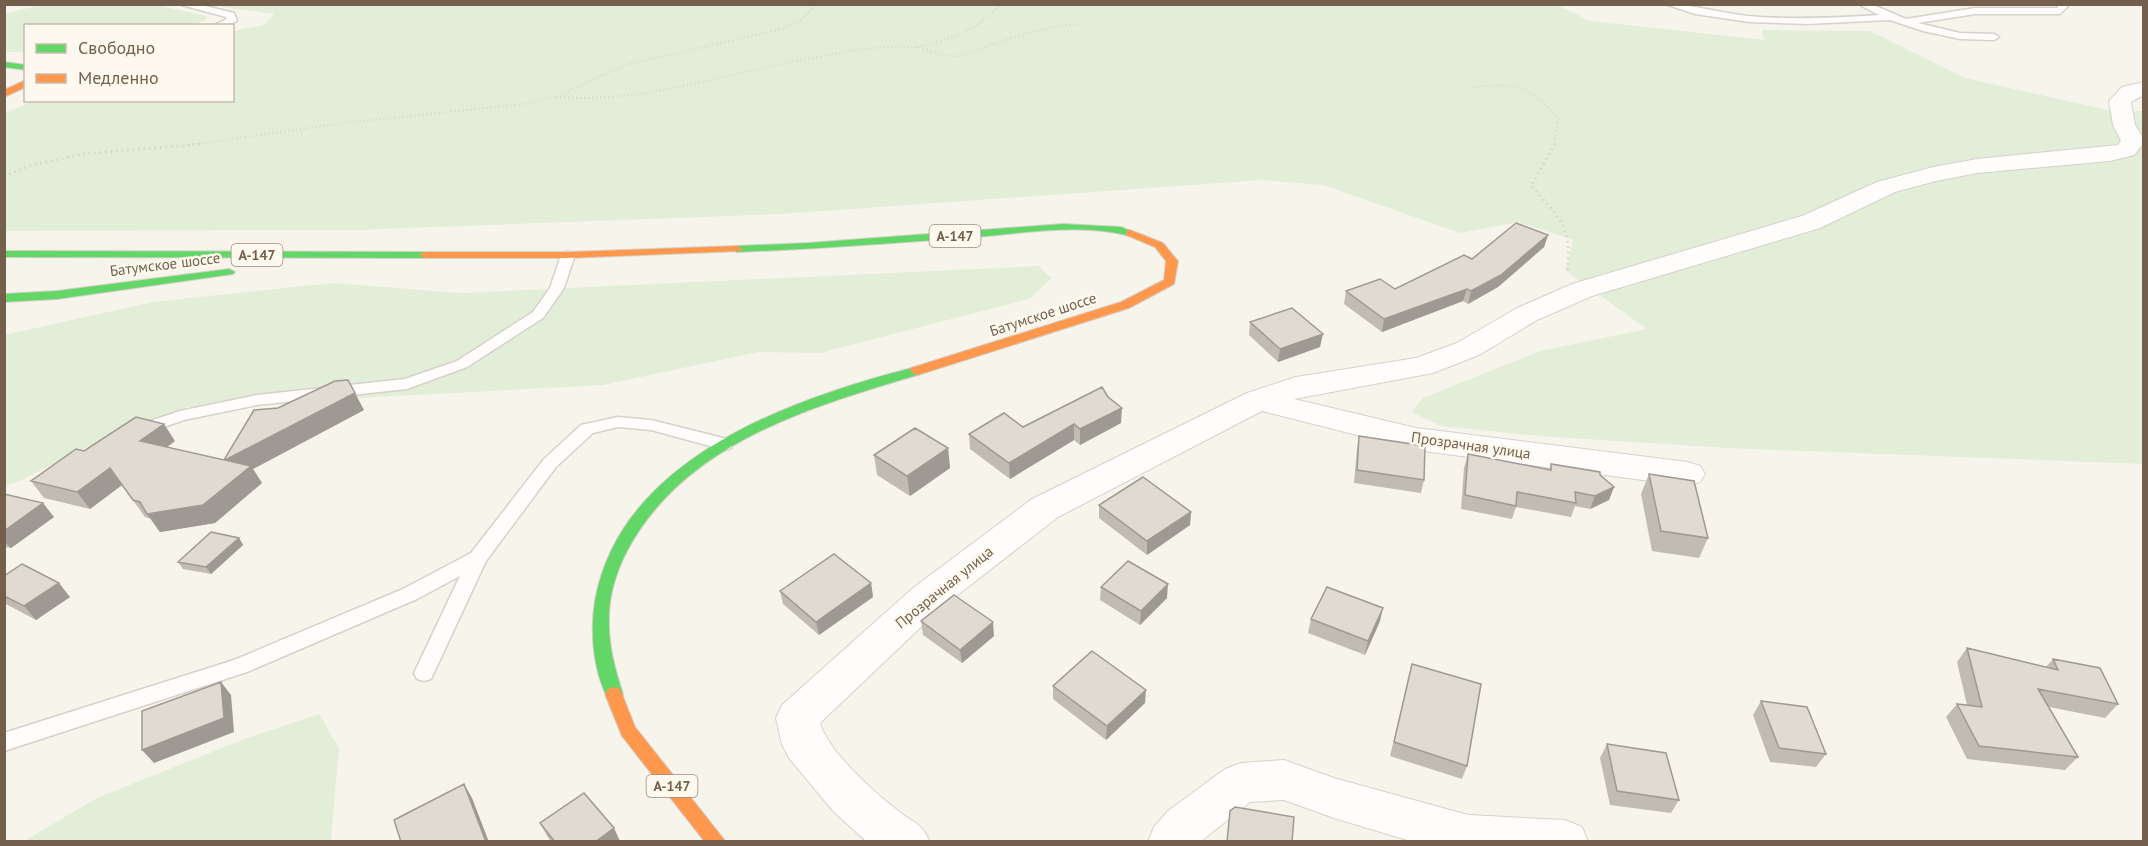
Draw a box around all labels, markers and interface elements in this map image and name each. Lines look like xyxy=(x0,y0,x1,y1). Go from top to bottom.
legend xyxy=(24,24,234,102)
text: Свободно xyxy=(78,36,155,59)
text: Медленно xyxy=(78,66,159,89)
road number: А-147 xyxy=(930,225,980,247)
road number: А-147 xyxy=(232,244,282,266)
street label: Батумское шоссе xyxy=(109,248,221,280)
street label: Батумское шоссе xyxy=(987,288,1099,340)
street label: Прозрачная улица xyxy=(1410,427,1532,463)
street label: Прозрачная улица xyxy=(891,542,997,632)
road number: А-147 xyxy=(646,775,698,797)

